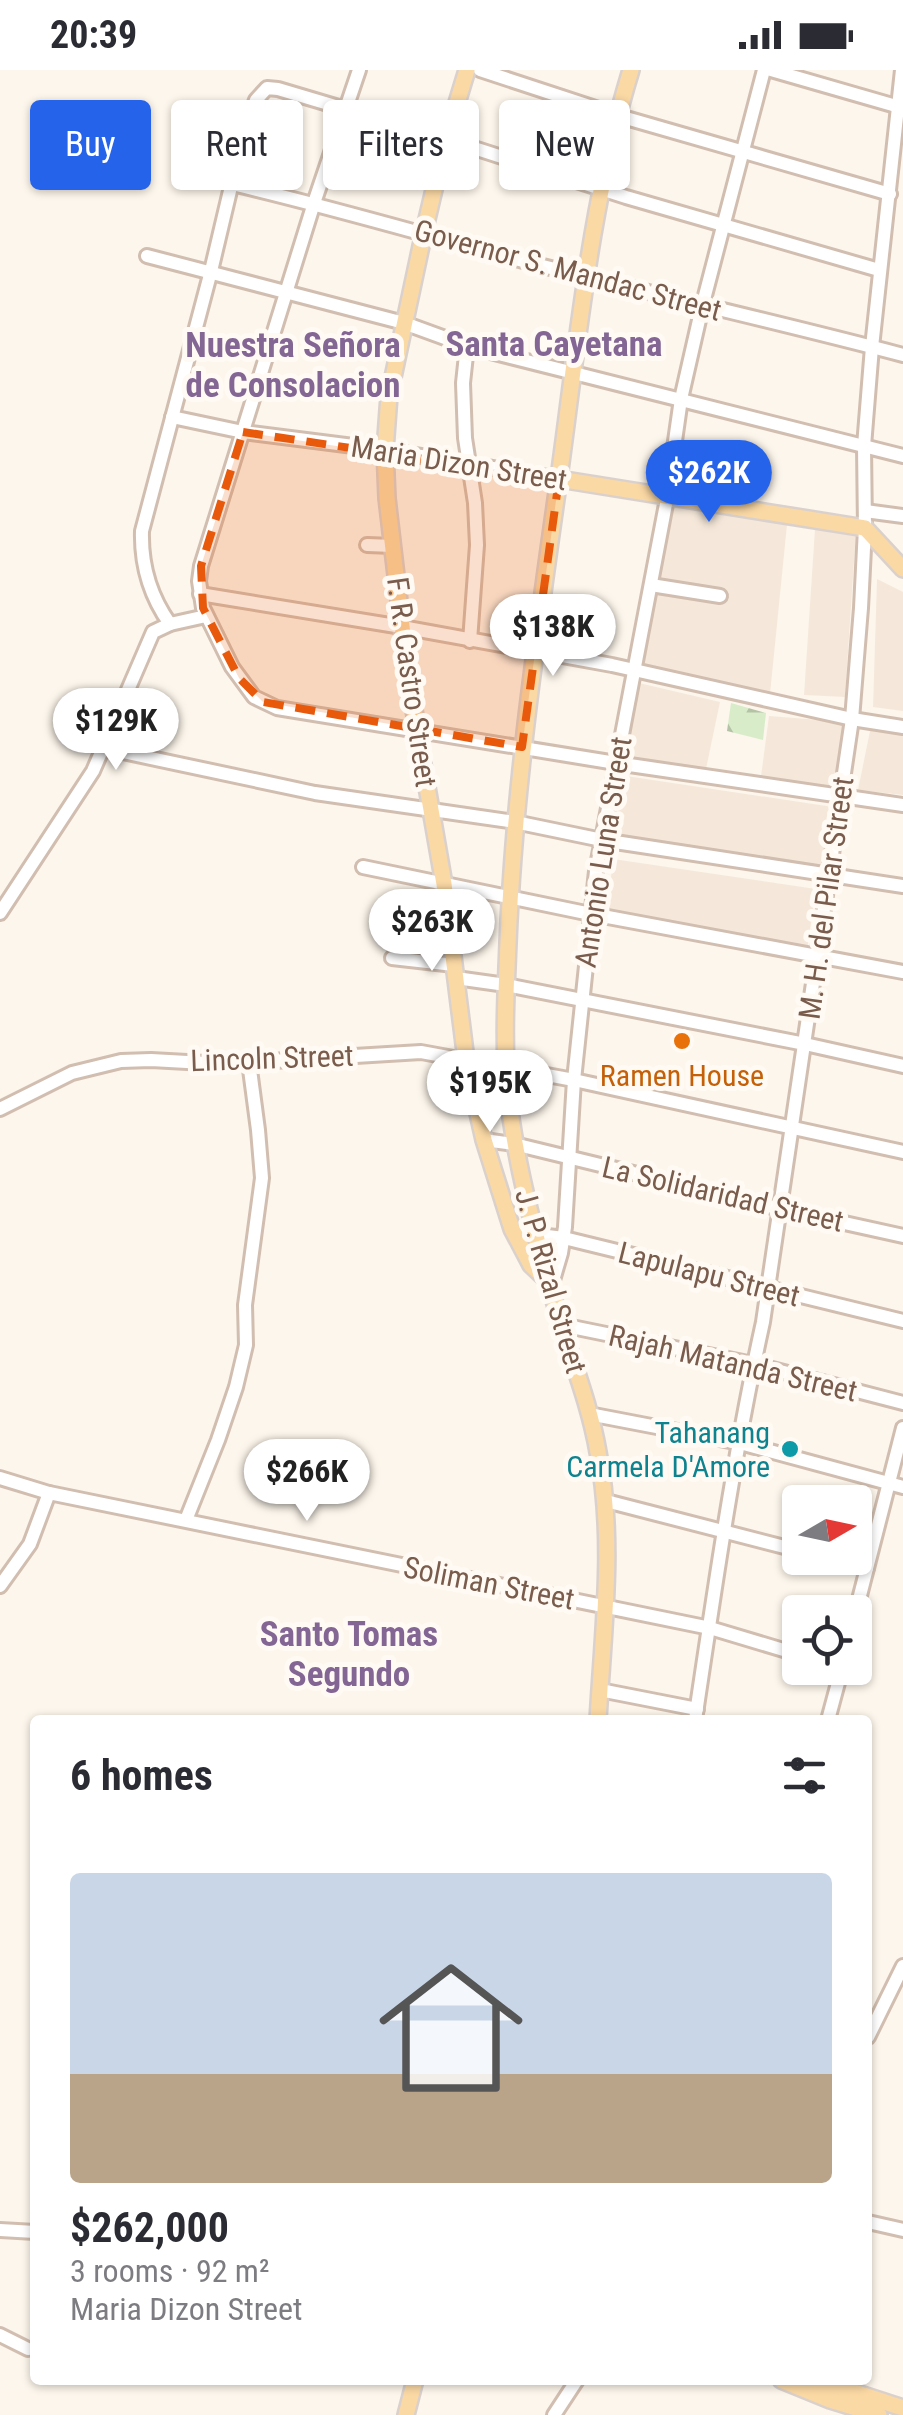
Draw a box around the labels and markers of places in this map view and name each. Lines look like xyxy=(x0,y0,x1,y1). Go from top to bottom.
pin: $262K xyxy=(639,440,779,525)
pin: $138K xyxy=(483,594,623,679)
pin: $129K xyxy=(46,688,186,773)
pin: $263K xyxy=(362,889,502,974)
marker: Ramen House xyxy=(671,1030,693,1052)
pin: $195K xyxy=(420,1050,560,1135)
place label: Ramen House xyxy=(600,1058,764,1093)
place label: Tahanang Carmela D'Amore xyxy=(566,1415,770,1484)
marker: Tahanang Carmela D'Amore xyxy=(779,1438,801,1460)
pin: $266K xyxy=(237,1439,377,1524)

